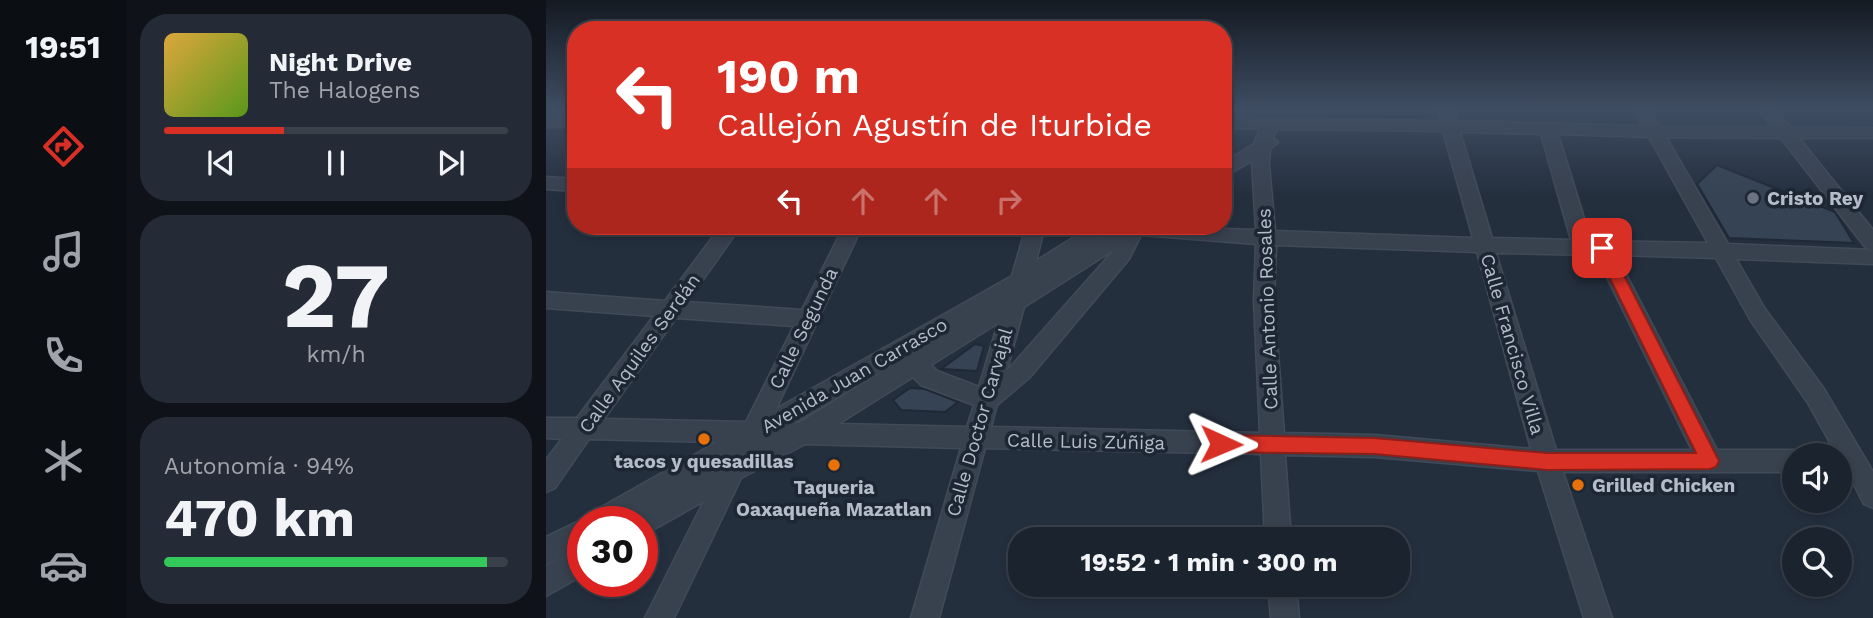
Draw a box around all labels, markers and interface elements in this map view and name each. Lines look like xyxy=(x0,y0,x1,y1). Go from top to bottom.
text: 19:51 xyxy=(25,28,101,66)
text: Night Drive xyxy=(269,47,412,77)
text: 190 m xyxy=(717,47,860,105)
icon: left xyxy=(602,49,693,140)
text: The Halogens xyxy=(269,77,420,104)
text: Callejón Agustín de Iturbide xyxy=(717,106,1152,144)
icon: directions xyxy=(39,122,88,171)
icon: previous xyxy=(202,144,240,182)
icon: pause xyxy=(317,144,355,182)
icon: next xyxy=(432,144,470,182)
icon: left xyxy=(771,182,809,220)
icon: ahead xyxy=(844,182,882,220)
icon: ahead xyxy=(917,182,955,220)
icon: right xyxy=(990,182,1028,220)
place label: Cristo Rey xyxy=(1767,187,1864,210)
marker: Cristo Rey xyxy=(1745,190,1761,206)
street label: Calle Antonio Rosales xyxy=(1252,208,1283,410)
pin xyxy=(1572,218,1632,278)
icon: music xyxy=(39,227,88,276)
icon: arrive xyxy=(1583,229,1621,267)
text: 27 xyxy=(282,242,390,349)
street label: Calle Francisco Villa xyxy=(1476,251,1549,437)
street label: Calle Segunda xyxy=(764,264,843,393)
street label: Calle Aquiles Serdán xyxy=(574,269,705,437)
street label: Avenida Juan Carrasco xyxy=(757,313,951,438)
street label: Calle Doctor Carvajal xyxy=(942,325,1018,519)
icon: phone xyxy=(39,331,88,380)
text: km/h xyxy=(306,341,366,368)
position arrow xyxy=(1184,407,1258,481)
street label: Calle Luis Zúñiga xyxy=(1007,429,1166,454)
marker: tacos y quesadillas xyxy=(696,431,712,447)
icon: climate xyxy=(39,436,88,485)
map controls xyxy=(1782,443,1852,597)
button: sound xyxy=(1782,443,1852,513)
place label: tacos y quesadillas xyxy=(614,450,794,473)
text: Autonomía · 94% xyxy=(164,453,354,480)
marker: Taqueria Oaxaqueña Mazatlan xyxy=(826,457,842,473)
place label: Grilled Chicken xyxy=(1592,474,1735,497)
place label: Taqueria Oaxaqueña Mazatlan xyxy=(736,476,932,521)
marker: Grilled Chicken xyxy=(1570,477,1586,493)
text: 470 km xyxy=(164,488,355,549)
speed limit sign: 30 xyxy=(567,506,658,597)
button: search xyxy=(1782,527,1852,597)
icon: car xyxy=(39,541,88,590)
text: 19:52 · 1 min · 300 m xyxy=(1080,547,1338,577)

